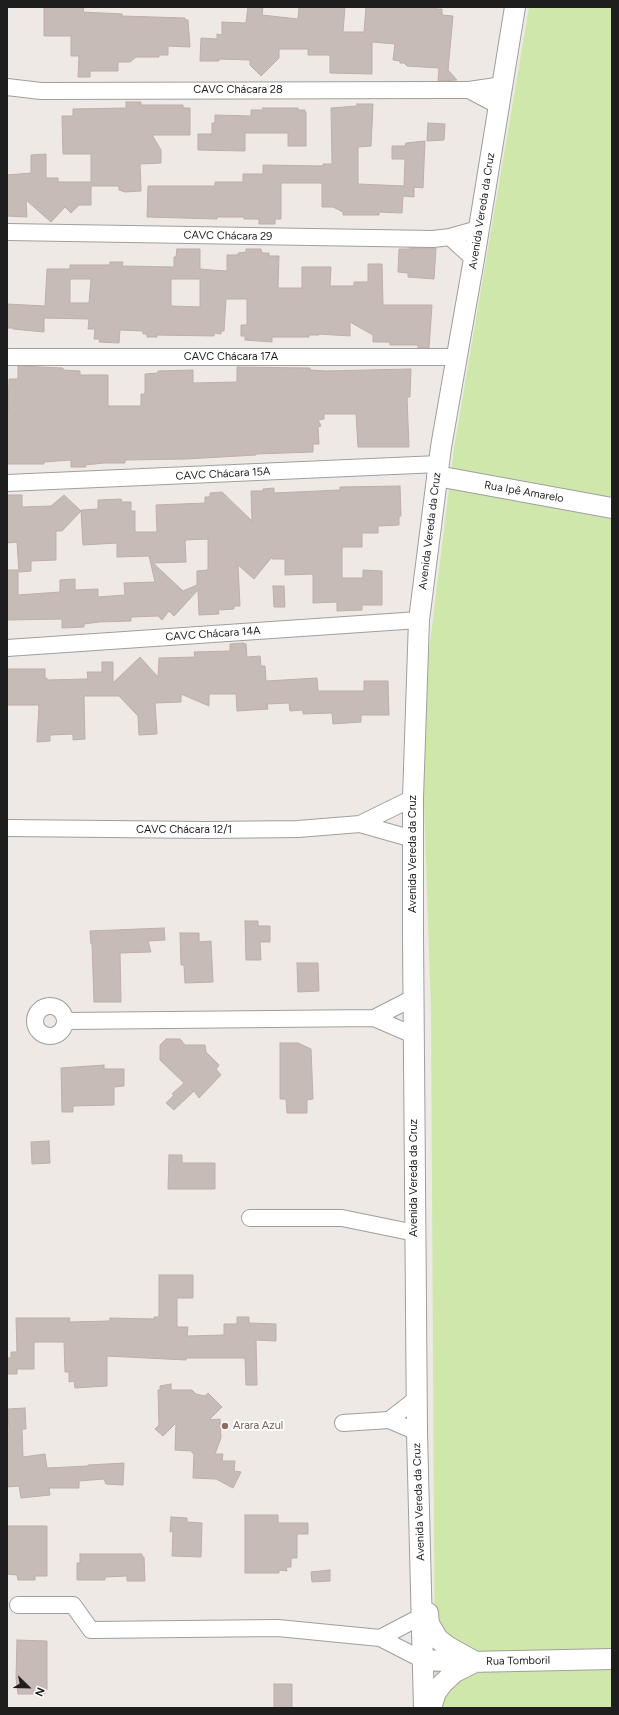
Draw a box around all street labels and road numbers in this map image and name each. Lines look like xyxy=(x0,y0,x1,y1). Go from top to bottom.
street label: CAVC Chácara 28 xyxy=(193,83,283,97)
street label: Avenida Vereda da Cruz xyxy=(466,152,498,270)
street label: CAVC Chácara 29 xyxy=(183,229,273,243)
street label: CAVC Chácara 17A xyxy=(184,350,278,364)
street label: CAVC Chácara 15A xyxy=(175,465,271,483)
street label: Avenida Vereda da Cruz xyxy=(416,472,444,590)
street label: Rua Ipê Amarelo xyxy=(483,479,565,505)
street label: CAVC Chácara 14A xyxy=(165,624,261,644)
street label: Avenida Vereda da Cruz xyxy=(406,795,420,913)
street label: CAVC Chácara 12/1 xyxy=(136,823,232,837)
street label: Avenida Vereda da Cruz xyxy=(407,1119,421,1237)
street label: Avenida Vereda da Cruz xyxy=(410,1443,428,1561)
street label: Rua Tomboril xyxy=(486,1654,550,1668)

